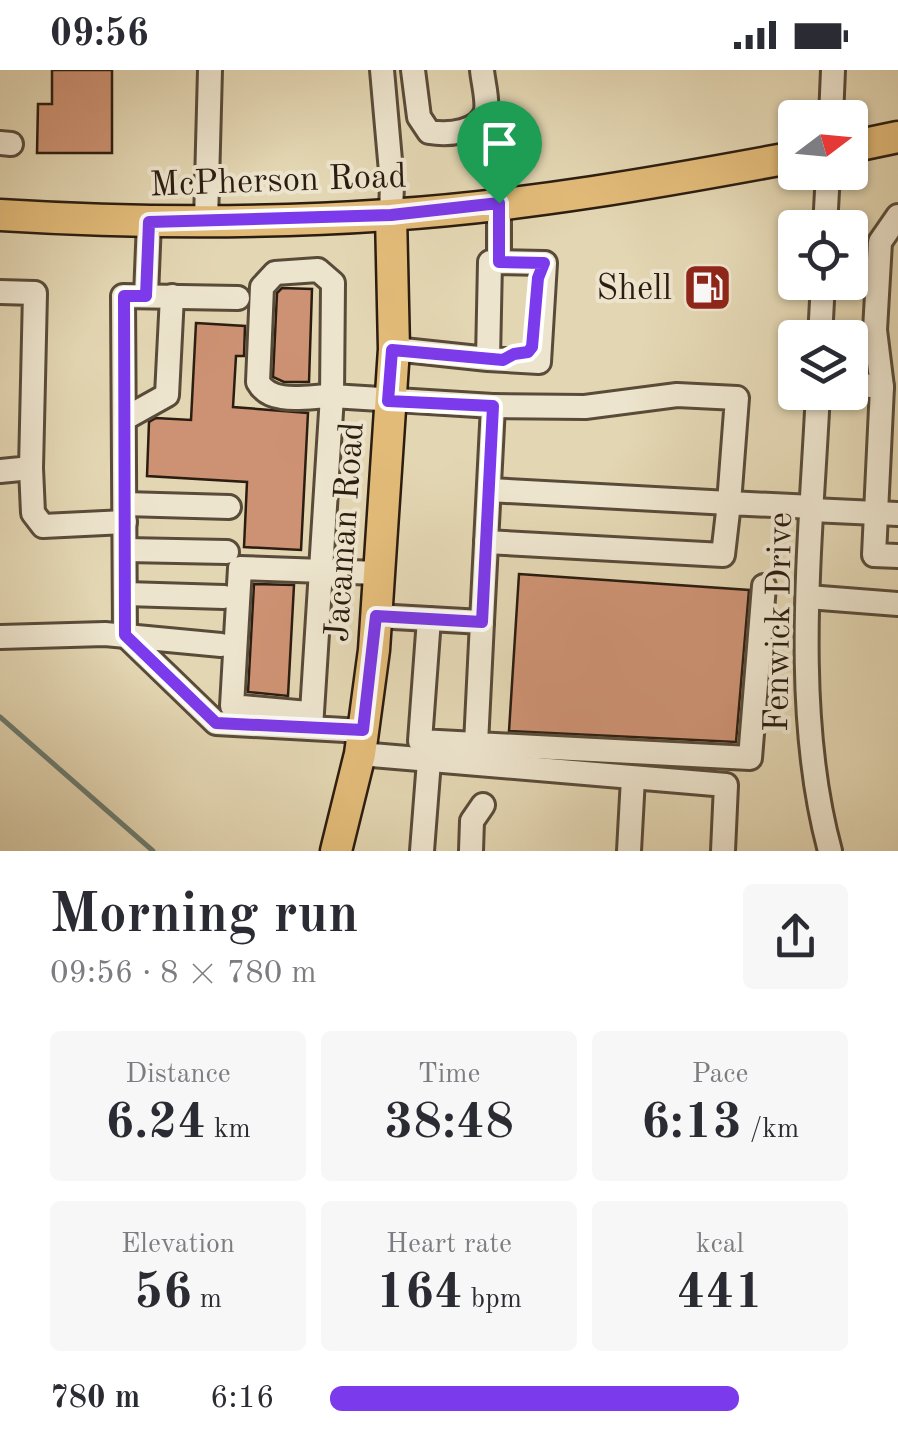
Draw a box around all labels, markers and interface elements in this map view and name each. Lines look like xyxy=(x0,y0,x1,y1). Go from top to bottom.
text: 09:56 xyxy=(50,16,149,54)
north arrow xyxy=(778,100,868,190)
map controls xyxy=(778,100,868,410)
pin xyxy=(457,101,542,204)
icon: arrive xyxy=(472,116,527,171)
street label: McPherson Road xyxy=(149,160,407,203)
button: locate xyxy=(778,210,868,300)
fuel station icon: Shell xyxy=(681,261,733,313)
place label: Shell xyxy=(596,272,672,307)
button: layers xyxy=(778,320,868,410)
street label: Jacaman Road xyxy=(320,421,371,643)
street label: Fenwick Drive xyxy=(760,512,799,732)
button: share xyxy=(743,884,848,989)
text: Morning run xyxy=(50,889,359,944)
text: 09:56 · 8 × 780 m xyxy=(50,958,317,990)
text: Distance xyxy=(125,1061,231,1089)
text: Time xyxy=(418,1061,480,1089)
text: Pace xyxy=(692,1061,748,1089)
text: 6.24 xyxy=(105,1099,206,1149)
text: 38:48 xyxy=(384,1099,514,1149)
text: 6:13 xyxy=(641,1099,742,1149)
text: km xyxy=(206,1116,251,1144)
text: /km xyxy=(742,1116,799,1144)
text: Elevation xyxy=(121,1231,235,1259)
text: Heart rate xyxy=(386,1231,512,1259)
text: kcal xyxy=(696,1231,744,1259)
text: 56 xyxy=(134,1269,192,1319)
text: 164 xyxy=(376,1269,463,1319)
text: 441 xyxy=(677,1269,764,1319)
text: m xyxy=(192,1286,222,1314)
text: bpm xyxy=(463,1286,522,1314)
text: 780 m xyxy=(50,1383,140,1415)
text: 6:16 xyxy=(210,1383,275,1415)

